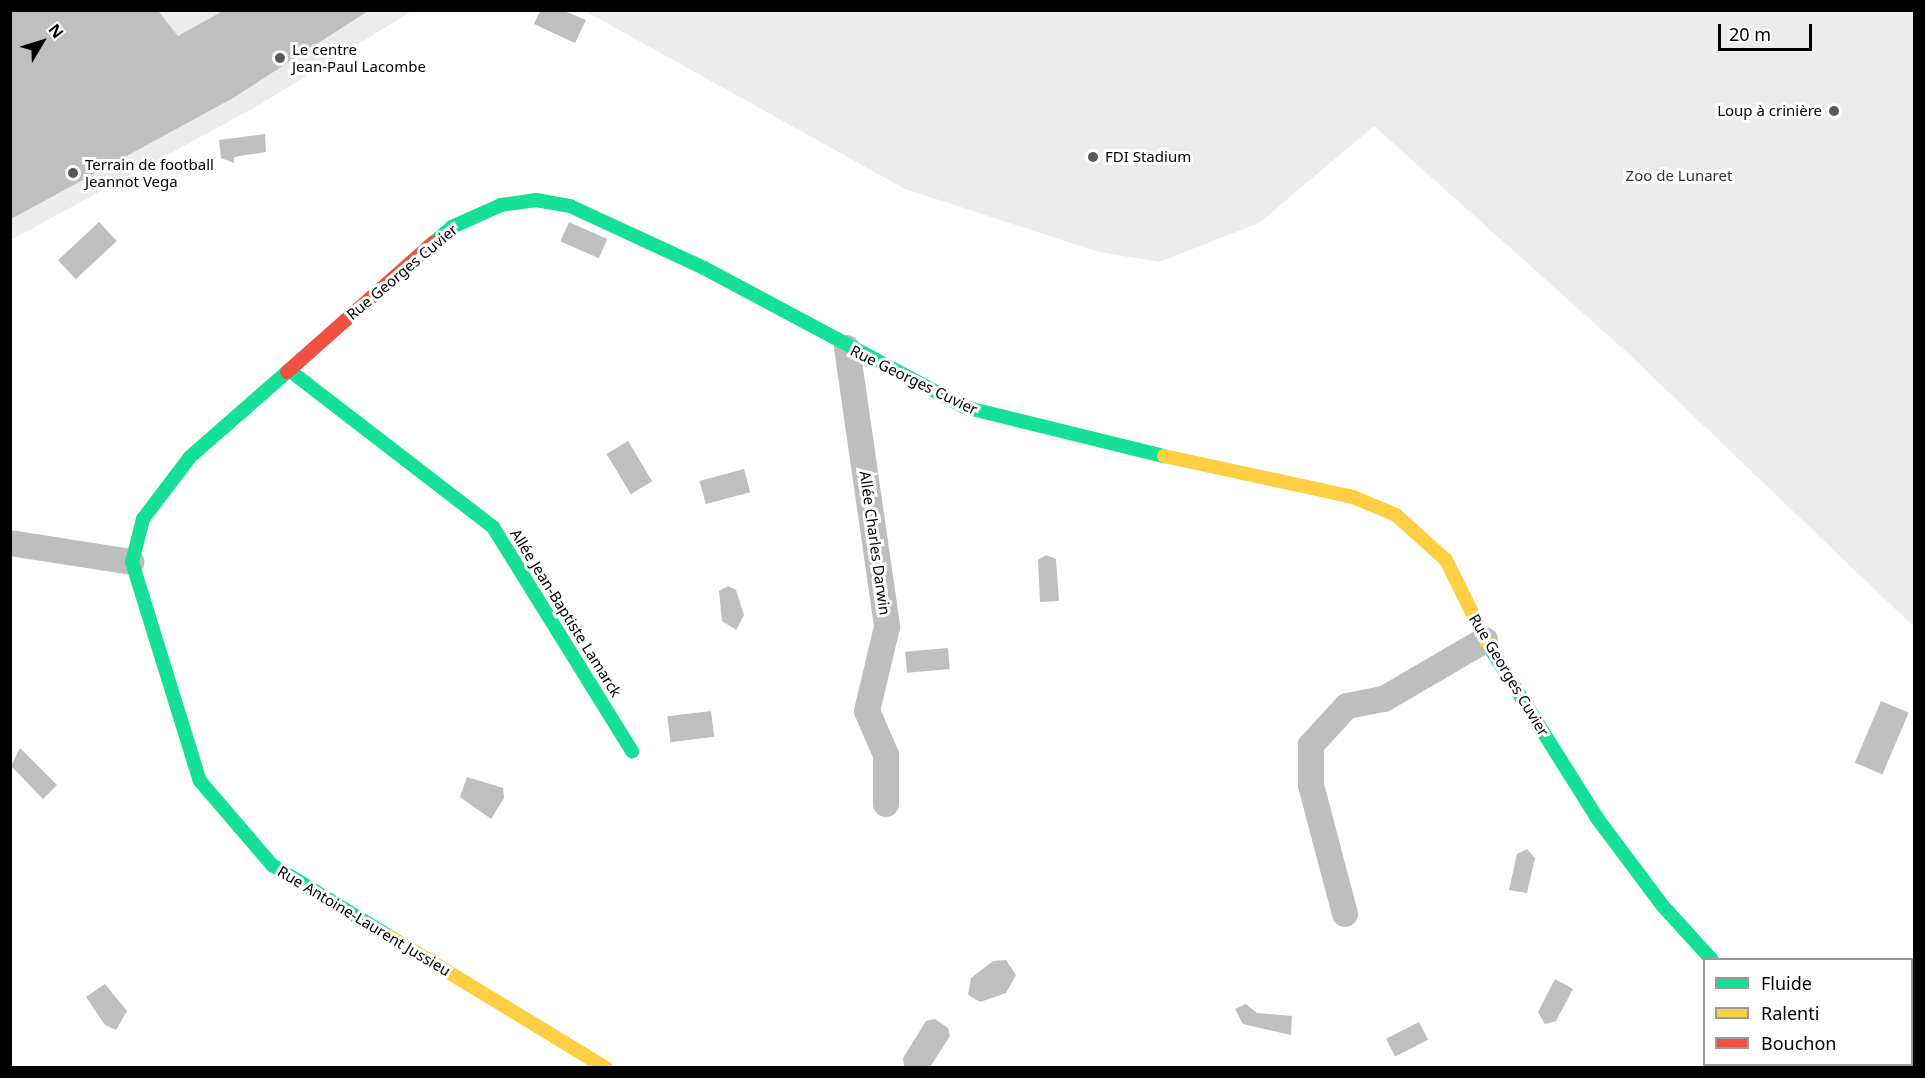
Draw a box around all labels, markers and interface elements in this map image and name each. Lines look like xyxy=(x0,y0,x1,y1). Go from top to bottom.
north arrow xyxy=(12,12,72,72)
scale bar xyxy=(1721,12,1816,50)
text: N xyxy=(44,19,69,43)
text: 20 m xyxy=(1729,22,1771,46)
place label: Le centre Jean-Paul Lacombe xyxy=(292,40,426,75)
marker: Le centre Jean-Paul Lacombe xyxy=(273,51,287,65)
place label: Loup à crinière xyxy=(1717,102,1822,120)
marker: Loup à crinière xyxy=(1827,104,1841,118)
place label: FDI Stadium xyxy=(1105,148,1191,166)
marker: FDI Stadium xyxy=(1086,150,1100,164)
place label: Terrain de football Jeannot Vega xyxy=(85,155,214,190)
marker: Terrain de football Jeannot Vega xyxy=(66,166,80,180)
park label: Zoo de Lunaret xyxy=(1626,167,1732,185)
street label: Rue Georges Cuvier xyxy=(343,220,461,324)
street label: Rue Georges Cuvier xyxy=(848,341,980,419)
street label: Allée Charles Darwin xyxy=(856,470,894,616)
street label: Allée Jean-Baptiste Lamarck xyxy=(507,526,625,700)
street label: Rue Georges Cuvier xyxy=(1465,611,1553,739)
street label: Rue Antoine-Laurent Jussieu xyxy=(274,862,454,980)
legend xyxy=(1703,958,1913,1066)
text: Fluide xyxy=(1761,971,1812,995)
text: Ralenti xyxy=(1761,1001,1819,1025)
text: Bouchon xyxy=(1761,1031,1837,1055)

